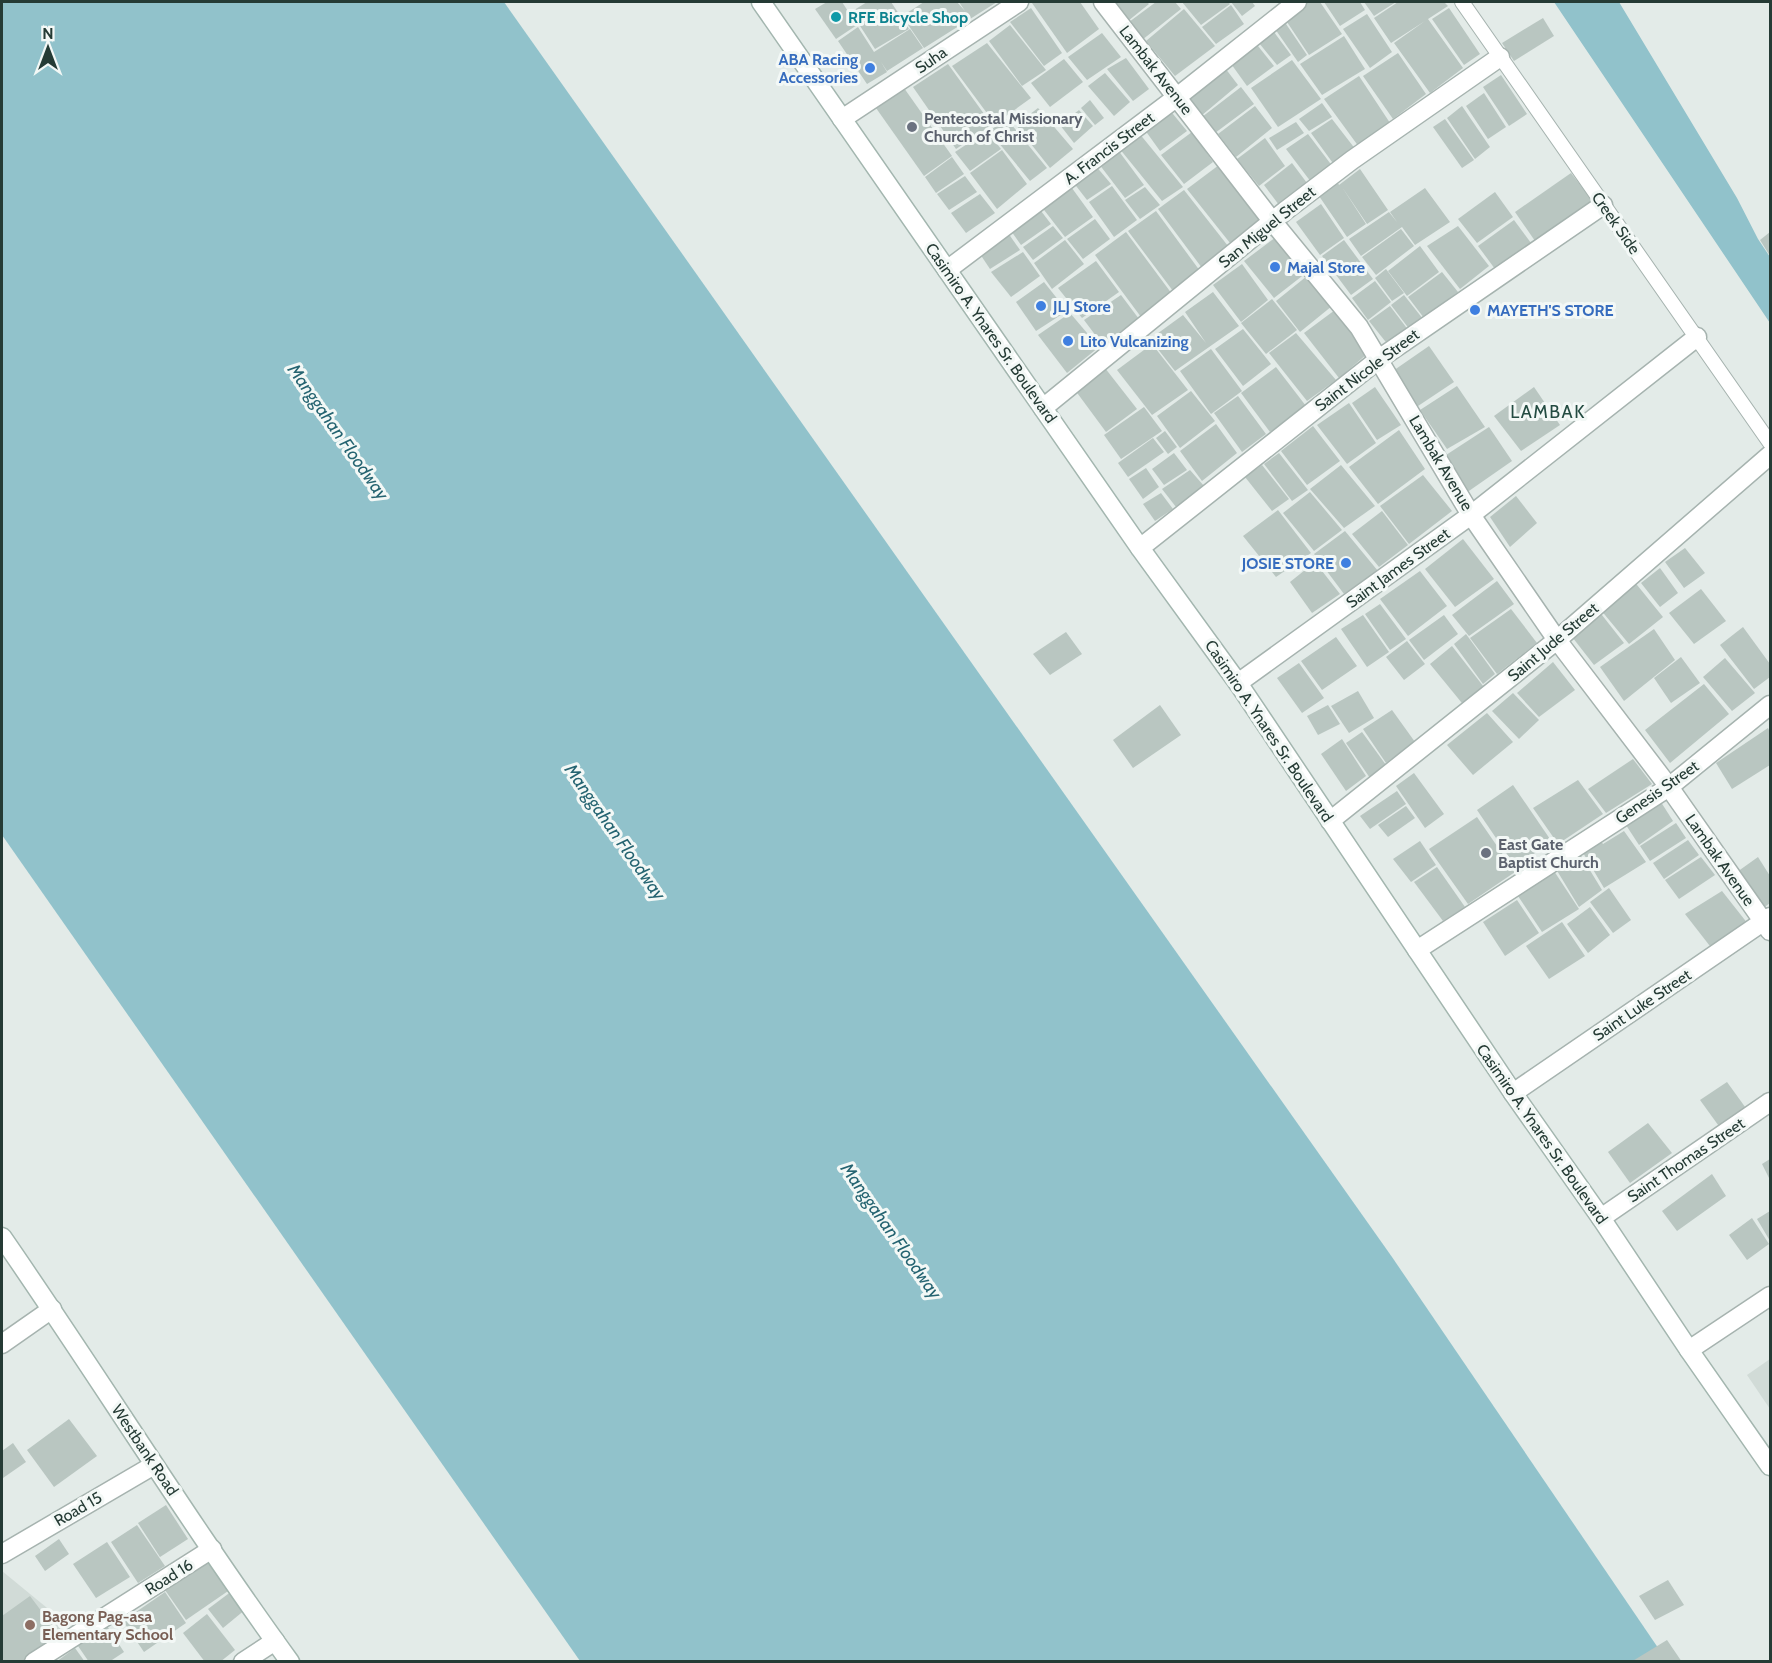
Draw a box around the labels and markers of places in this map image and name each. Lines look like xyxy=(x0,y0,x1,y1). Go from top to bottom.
place label: RFE Bicycle Shop xyxy=(848,8,968,27)
marker: RFE Bicycle Shop xyxy=(829,10,843,24)
place label: ABA Racing Accessories xyxy=(779,50,858,87)
marker: ABA Racing Accessories xyxy=(863,61,877,75)
place label: Pentecostal Missionary Church of Christ xyxy=(924,109,1083,146)
marker: Pentecostal Missionary Church of Christ xyxy=(905,120,919,134)
place label: Majal Store xyxy=(1287,258,1365,277)
marker: Majal Store xyxy=(1268,260,1282,274)
place label: JLJ Store xyxy=(1052,297,1111,316)
marker: JLJ Store xyxy=(1034,299,1048,313)
place label: MAYETH'S STORE xyxy=(1487,301,1614,320)
marker: MAYETH'S STORE xyxy=(1468,303,1482,317)
place label: Lito Vulcanizing xyxy=(1080,332,1189,351)
marker: Lito Vulcanizing xyxy=(1061,334,1075,348)
place label: JOSIE STORE xyxy=(1241,554,1334,573)
marker: JOSIE STORE xyxy=(1339,556,1353,570)
place label: East Gate Baptist Church xyxy=(1498,835,1599,872)
marker: East Gate Baptist Church xyxy=(1479,846,1493,860)
place label: Bagong Pag-asa Elementary School xyxy=(42,1607,173,1644)
marker: Bagong Pag-asa Elementary School xyxy=(23,1618,37,1632)

